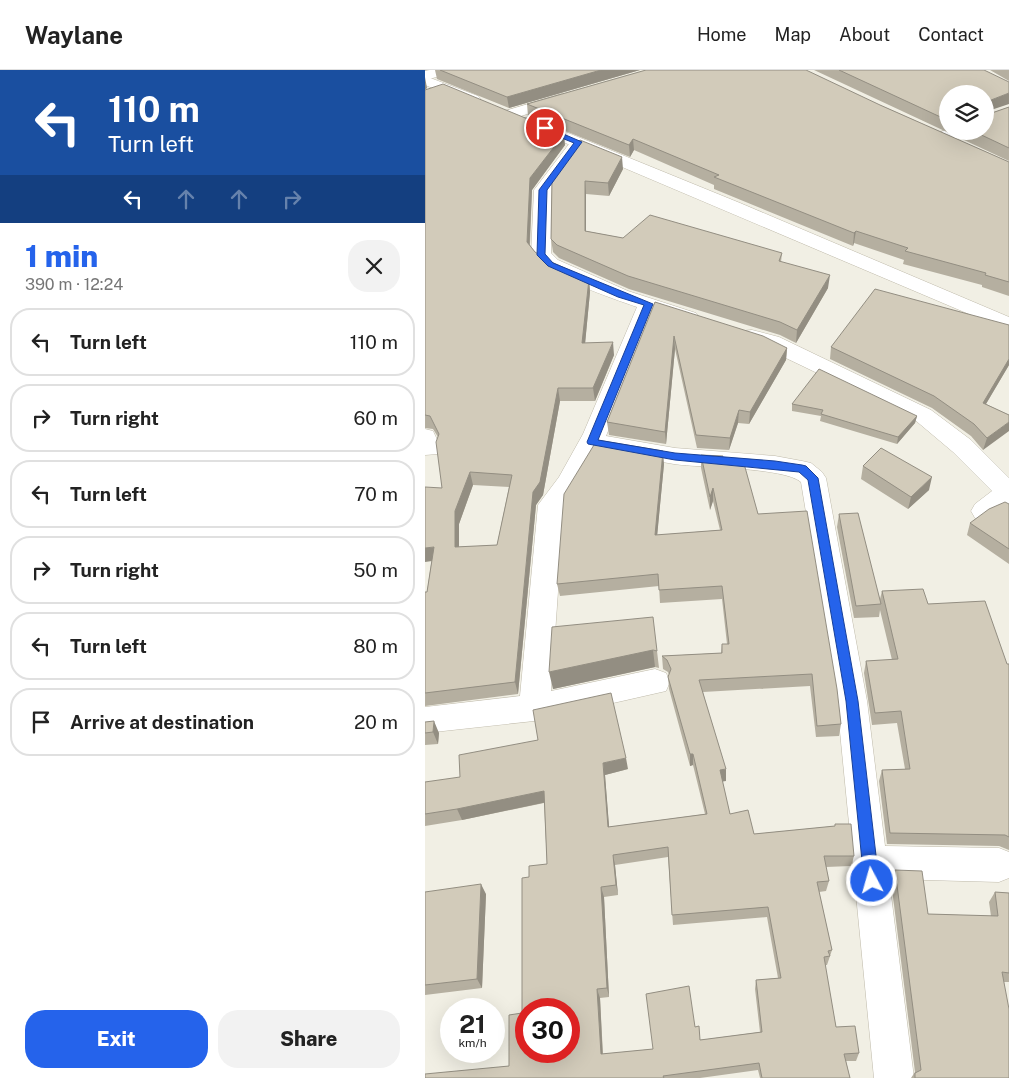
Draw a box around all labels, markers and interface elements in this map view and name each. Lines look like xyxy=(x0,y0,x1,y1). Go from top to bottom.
text: Waylane xyxy=(25,21,123,49)
text: Home xyxy=(697,24,747,45)
text: Map xyxy=(775,24,811,45)
text: About xyxy=(839,24,890,45)
text: Contact xyxy=(918,24,984,45)
map controls xyxy=(939,85,994,140)
button: layers xyxy=(939,85,994,140)
text: 110 m xyxy=(108,89,200,130)
icon: left xyxy=(25,90,90,155)
pin xyxy=(524,107,566,149)
icon: arrive xyxy=(531,114,559,142)
text: Turn left xyxy=(108,131,194,157)
icon: left xyxy=(119,185,147,213)
icon: ahead xyxy=(172,185,200,213)
icon: ahead xyxy=(225,185,253,213)
icon: right xyxy=(278,185,306,213)
text: 1 min xyxy=(25,238,98,274)
button: close xyxy=(348,240,400,292)
text: 390 m · 12:24 xyxy=(25,275,123,294)
icon: left xyxy=(27,328,55,356)
text: Turn left xyxy=(70,331,147,353)
text: 110 m xyxy=(350,331,398,353)
icon: right xyxy=(27,404,55,432)
text: Turn right xyxy=(70,407,159,429)
text: 60 m xyxy=(354,407,398,429)
icon: left xyxy=(27,480,55,508)
text: Turn left xyxy=(70,483,147,505)
text: 70 m xyxy=(354,483,398,505)
icon: right xyxy=(27,556,55,584)
text: Turn right xyxy=(70,559,159,581)
text: 50 m xyxy=(353,559,398,581)
icon: left xyxy=(27,632,55,660)
text: Turn left xyxy=(70,635,147,657)
text: 80 m xyxy=(353,635,398,657)
icon: arrive xyxy=(27,708,55,736)
text: Arrive at destination xyxy=(70,711,254,733)
text: 20 m xyxy=(354,711,398,733)
position arrow xyxy=(845,854,897,906)
speed limit sign: 30 xyxy=(515,998,580,1063)
text: 21 xyxy=(459,1009,486,1039)
button: Exit xyxy=(25,1010,208,1068)
button: Share xyxy=(218,1010,400,1068)
text: km/h xyxy=(458,1036,487,1050)

